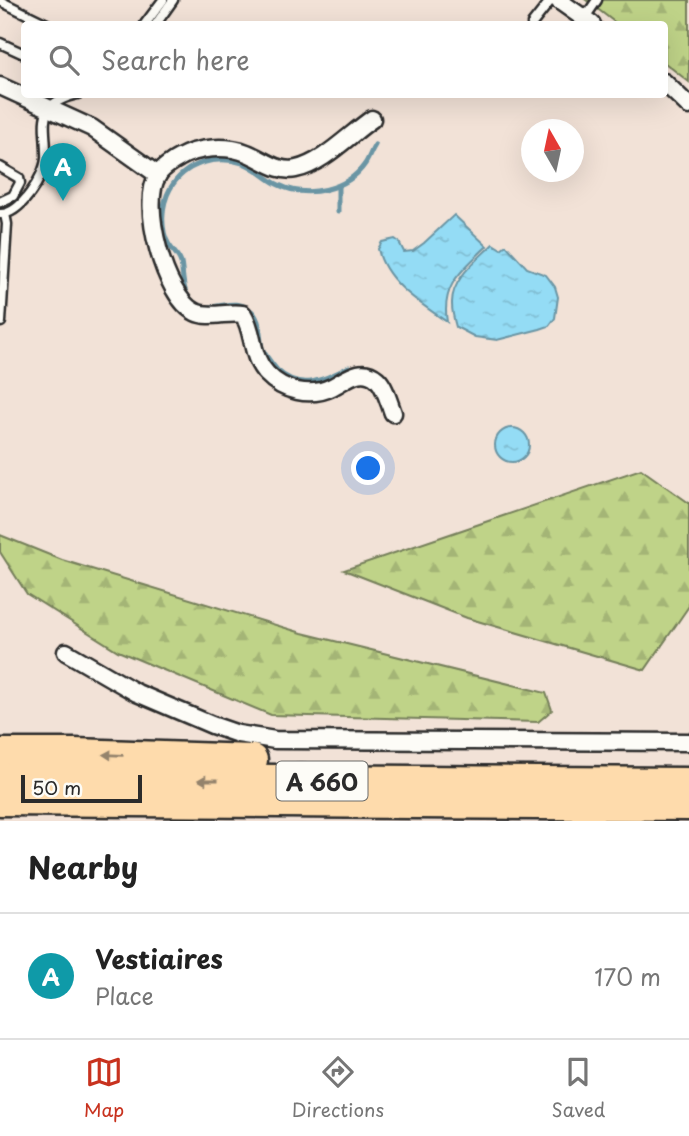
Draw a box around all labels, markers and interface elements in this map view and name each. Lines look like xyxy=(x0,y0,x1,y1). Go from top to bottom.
search box xyxy=(21,21,668,98)
text: Search here xyxy=(101,40,250,79)
icon: search xyxy=(45,41,83,79)
north arrow xyxy=(521,119,584,182)
pin: A xyxy=(40,143,86,201)
your location xyxy=(351,451,385,485)
one-way arrow xyxy=(102,750,124,761)
road number: A 660 xyxy=(276,762,368,800)
scale bar xyxy=(21,772,142,804)
text: 50 m xyxy=(32,773,81,801)
one-way arrow xyxy=(197,774,219,786)
text: Nearby xyxy=(28,844,138,889)
text: Vestiaires xyxy=(95,939,223,978)
text: A xyxy=(42,959,60,994)
text: 170 m xyxy=(594,959,661,994)
text: Place xyxy=(95,978,154,1013)
tab: Map xyxy=(84,1053,124,1123)
tab: Directions xyxy=(292,1053,384,1123)
tab: Saved xyxy=(551,1053,605,1123)

